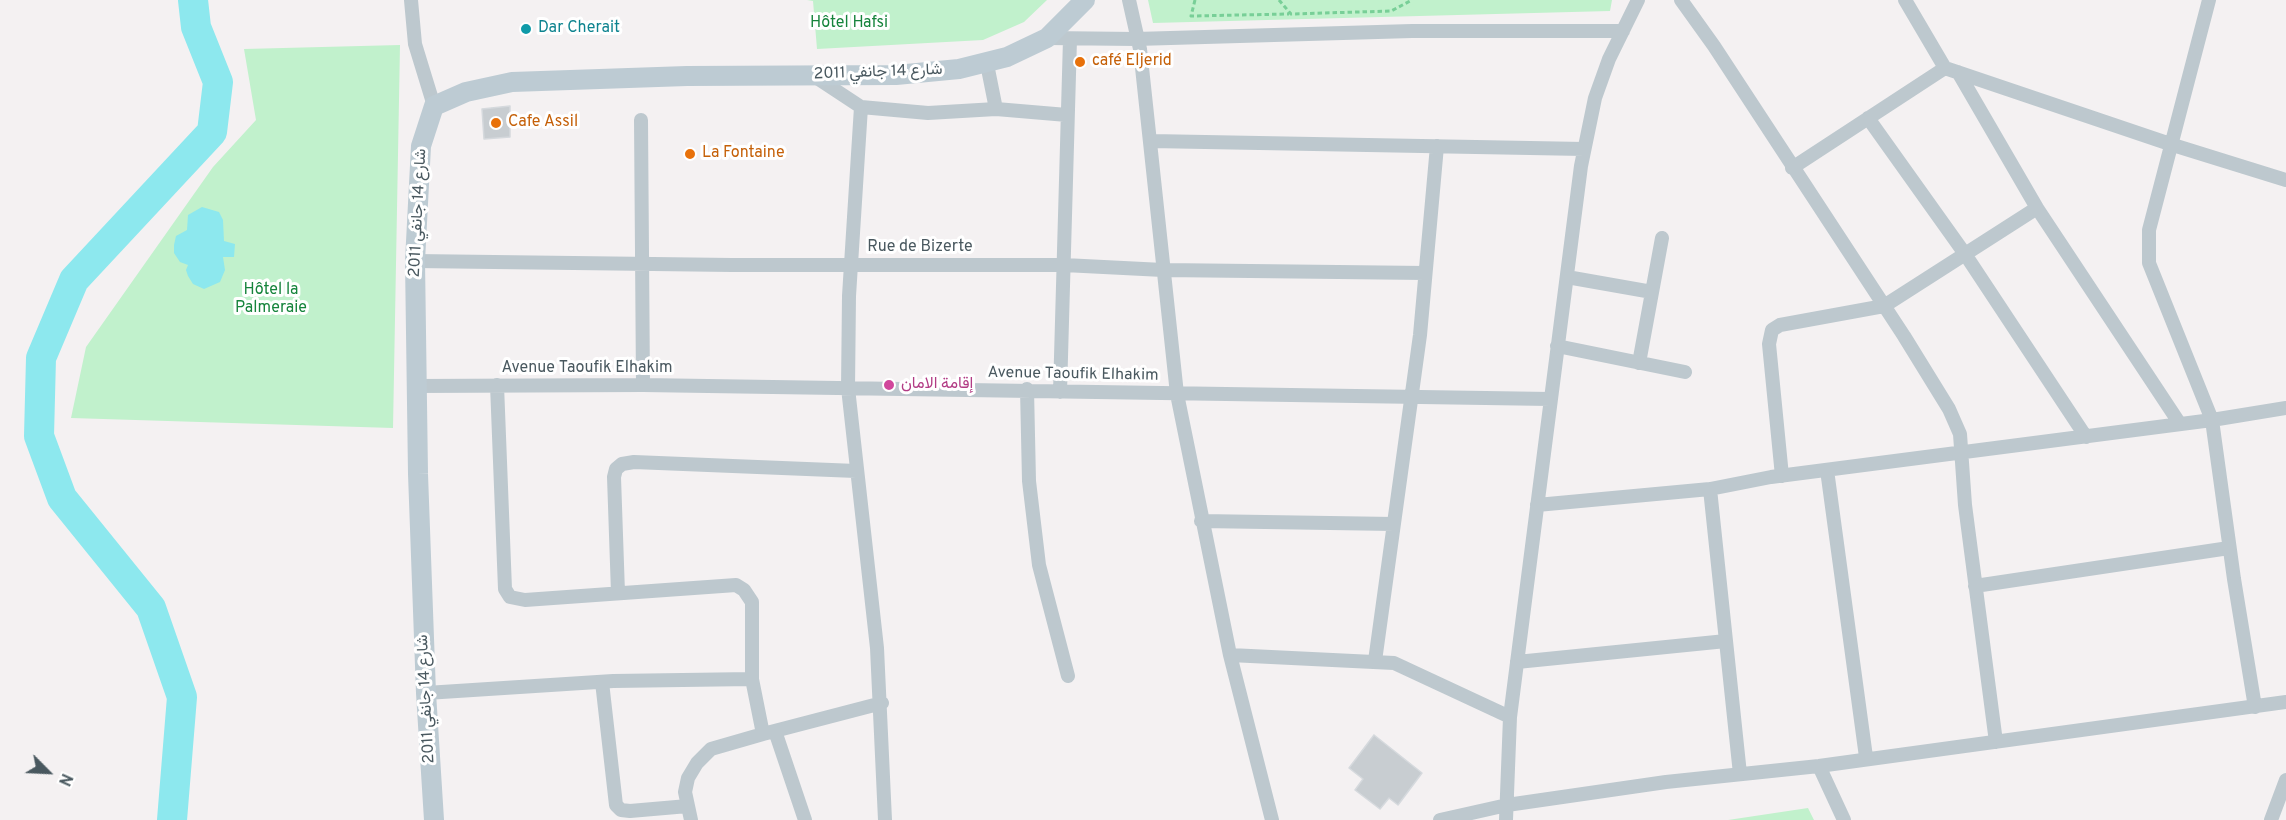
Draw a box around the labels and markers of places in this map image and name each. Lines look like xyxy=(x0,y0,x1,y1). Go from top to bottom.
place label: Dar Cherait xyxy=(538,19,620,39)
marker: Dar Cherait xyxy=(519,22,533,36)
place label: café Eljerid xyxy=(1092,52,1172,72)
marker: café Eljerid xyxy=(1073,55,1087,69)
place label: Cafe Assil xyxy=(508,113,578,133)
marker: Cafe Assil xyxy=(489,116,503,130)
place label: La Fontaine xyxy=(702,144,785,164)
marker: La Fontaine xyxy=(683,147,697,161)
place label: إقامة الامان xyxy=(901,375,973,395)
marker: إقامة الامان xyxy=(882,378,896,392)

